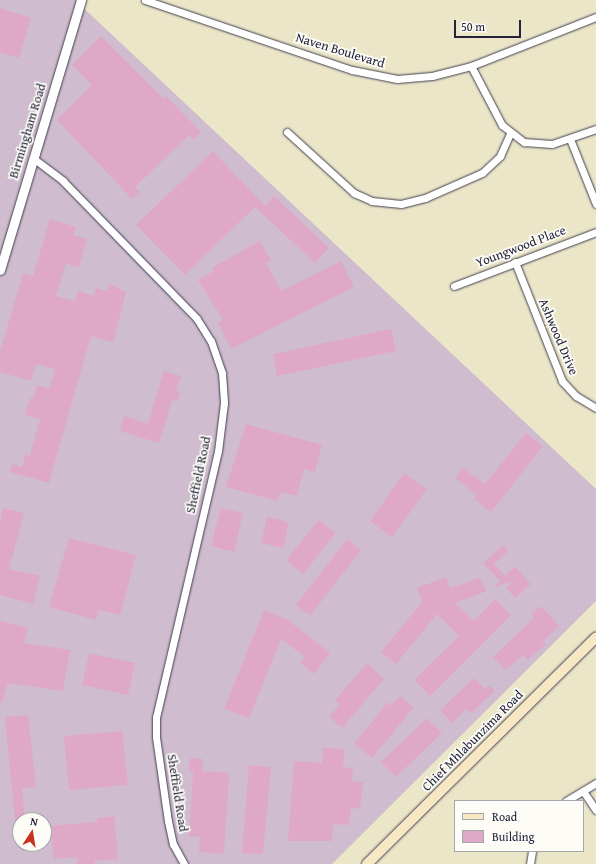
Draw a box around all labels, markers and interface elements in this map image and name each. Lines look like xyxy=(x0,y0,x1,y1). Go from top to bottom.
scale bar xyxy=(456,12,523,38)
text: 50 m xyxy=(461,18,485,35)
street label: Naven Boulevard xyxy=(294,30,386,72)
street label: Birmingham Road xyxy=(6,82,50,180)
street label: Youngwood Place xyxy=(474,223,568,271)
street label: Ashwood Drive xyxy=(535,296,581,378)
street label: Sheffield Road xyxy=(183,435,215,515)
street label: Chief Mhlabunzima Road xyxy=(419,687,527,795)
street label: Sheffield Road xyxy=(163,753,191,833)
legend xyxy=(454,800,584,852)
text: Road xyxy=(492,808,517,825)
north arrow xyxy=(12,812,52,852)
text: N xyxy=(29,813,40,830)
text: Building xyxy=(492,828,535,845)

